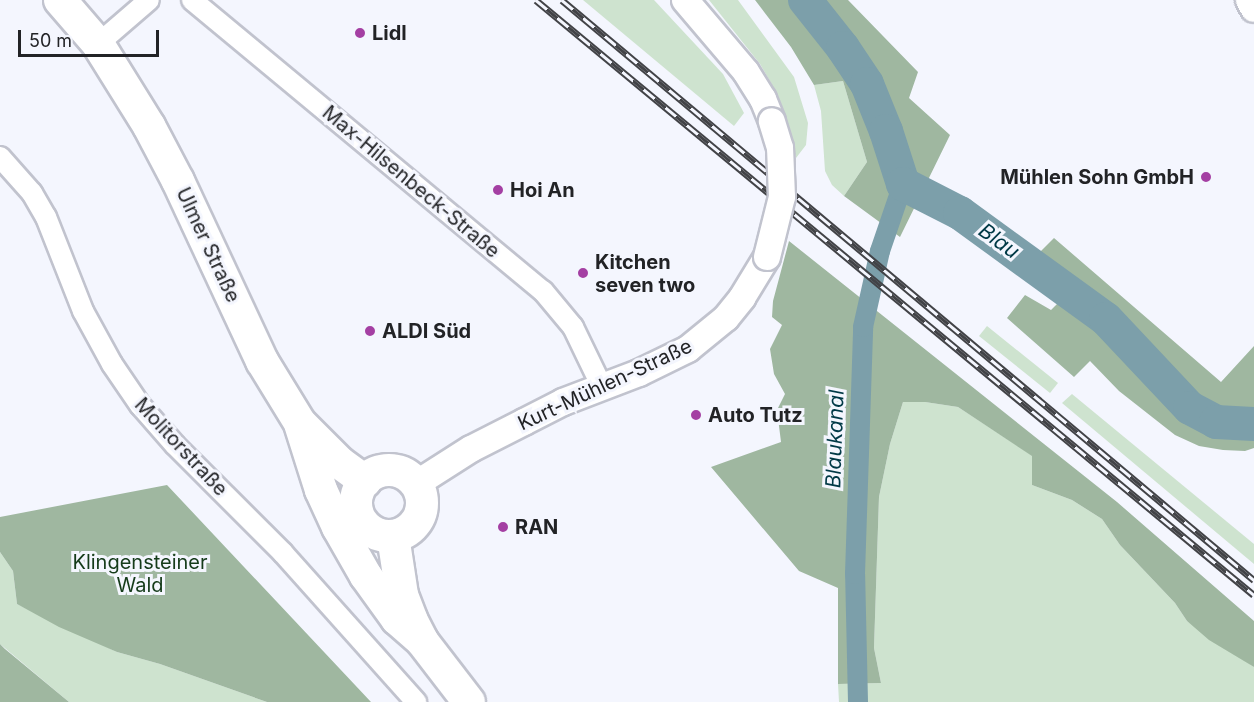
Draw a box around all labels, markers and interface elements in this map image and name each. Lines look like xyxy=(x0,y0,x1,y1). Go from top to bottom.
scale bar xyxy=(21,18,162,56)
place label: Lidl xyxy=(372,21,407,45)
marker: Lidl xyxy=(353,26,367,40)
text: 50 m xyxy=(29,30,72,51)
street label: Max-Hilsenbeck-Straße xyxy=(317,101,505,263)
place label: Mühlen Sohn GmbH xyxy=(1000,165,1194,189)
marker: Mühlen Sohn GmbH xyxy=(1199,170,1213,184)
place label: Hoi An xyxy=(510,178,575,202)
marker: Hoi An xyxy=(491,183,505,197)
street label: Ulmer Straße xyxy=(171,184,245,306)
water label: Blau xyxy=(974,218,1024,264)
place label: Kitchen seven two xyxy=(595,250,695,297)
marker: Kitchen seven two xyxy=(576,266,590,280)
place label: ALDI Süd xyxy=(382,319,471,343)
marker: ALDI Süd xyxy=(363,324,377,338)
street label: Kurt-Mühlen-Straße xyxy=(514,334,696,436)
water label: Blaukanal xyxy=(821,389,849,489)
street label: Molitorstraße xyxy=(129,393,233,501)
place label: Auto Tutz xyxy=(708,403,803,427)
marker: Auto Tutz xyxy=(689,408,703,422)
place label: RAN xyxy=(515,515,558,539)
marker: RAN xyxy=(496,520,510,534)
park label: Klingensteiner Wald xyxy=(72,550,208,597)

